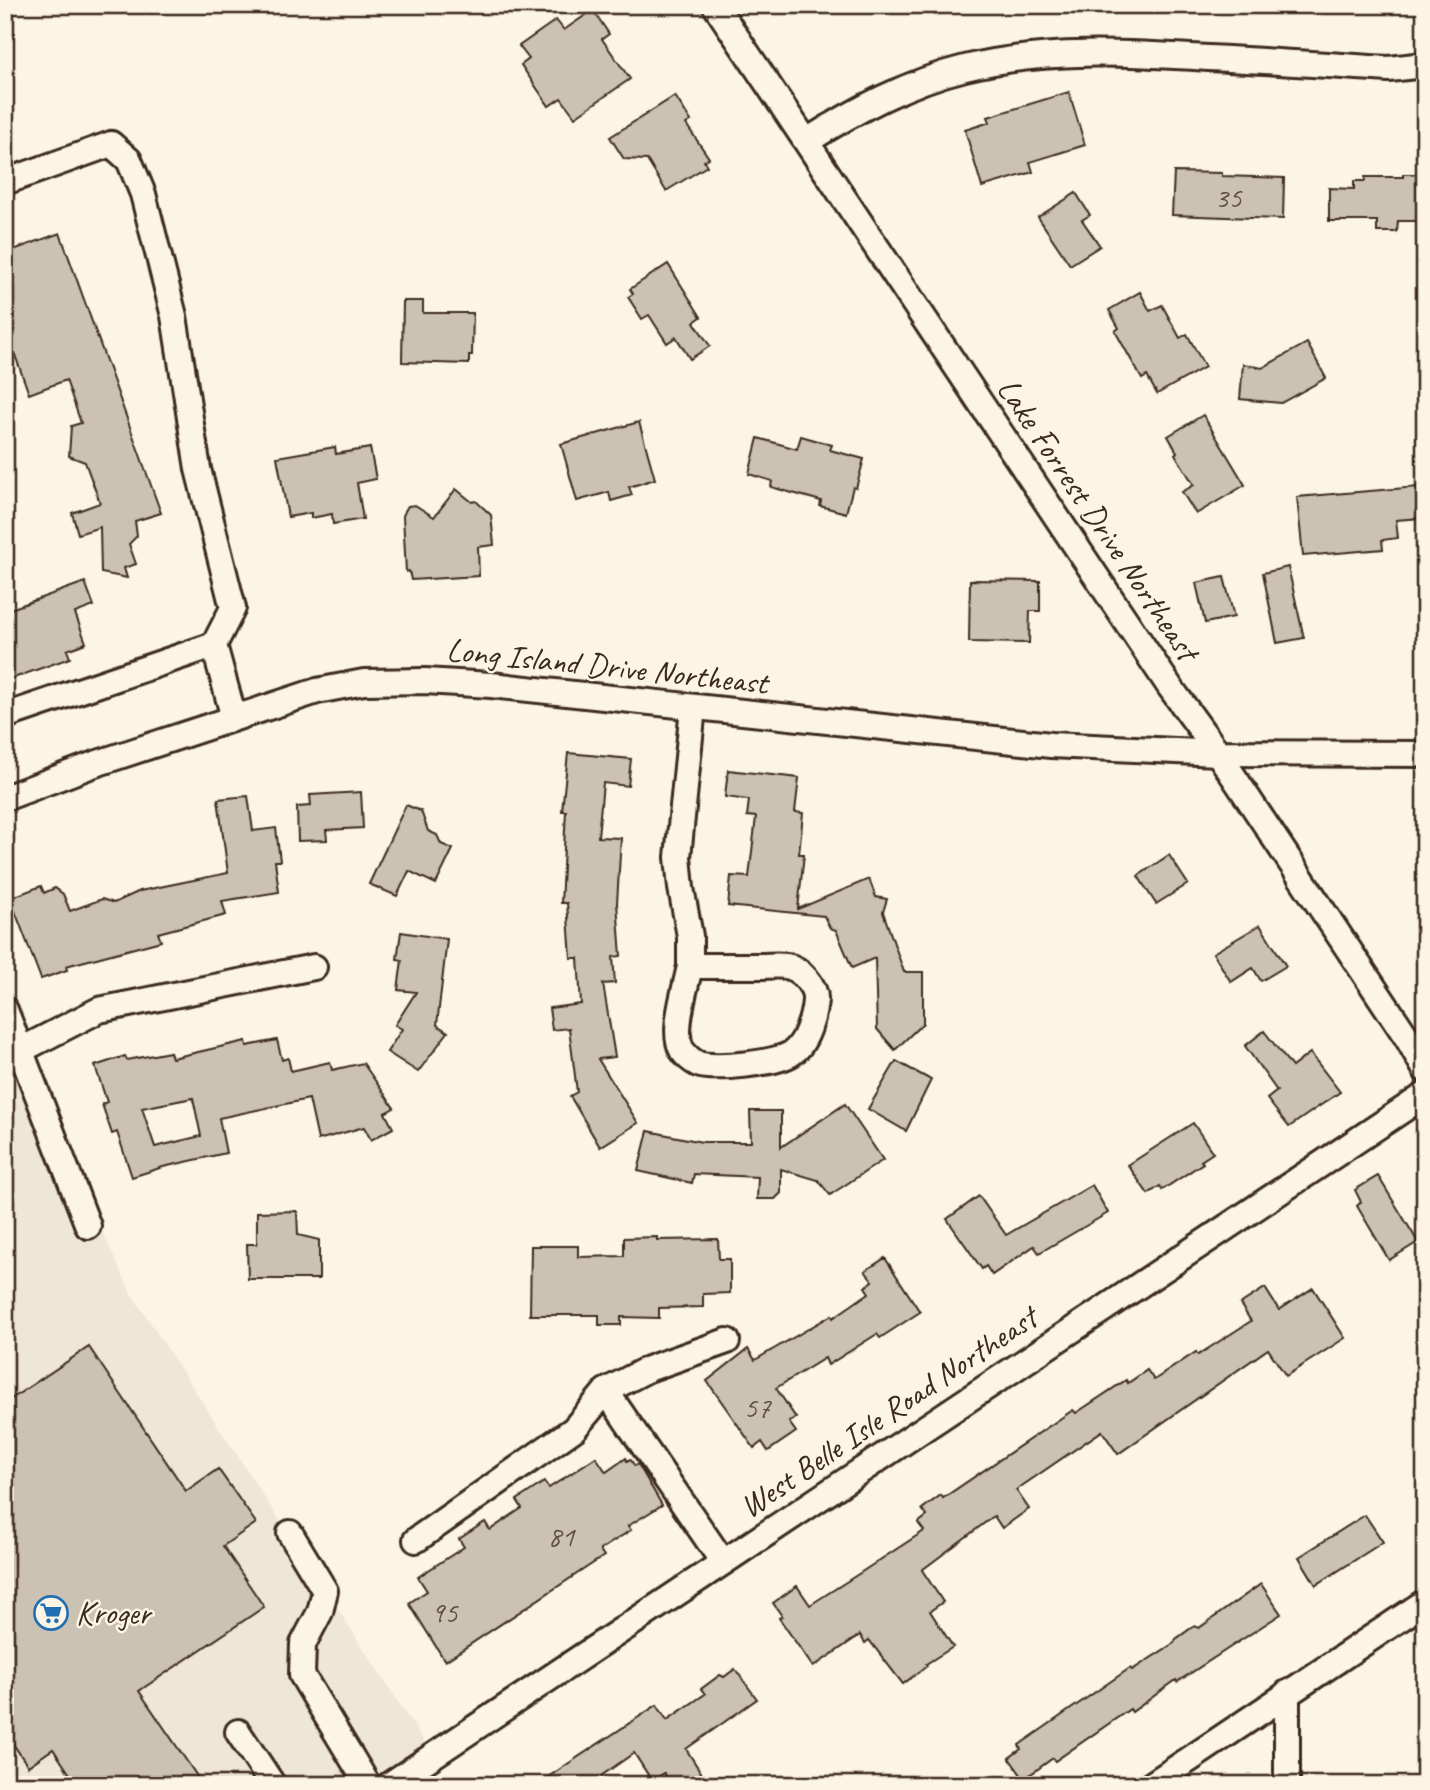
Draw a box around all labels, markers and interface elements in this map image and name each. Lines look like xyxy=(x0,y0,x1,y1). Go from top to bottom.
house number: 35 xyxy=(1215,178,1243,216)
street label: Lake Forrest Drive Northeast xyxy=(988,370,1210,672)
street label: Long Island Drive Northeast xyxy=(445,628,772,704)
street label: West Belle Isle Road Northeast xyxy=(731,1295,1048,1527)
house number: 57 xyxy=(744,1388,772,1426)
house number: 81 xyxy=(548,1517,576,1555)
place label: Kroger xyxy=(76,1592,153,1634)
house number: 95 xyxy=(431,1593,459,1631)
supermarket icon: Kroger xyxy=(32,1594,70,1632)

